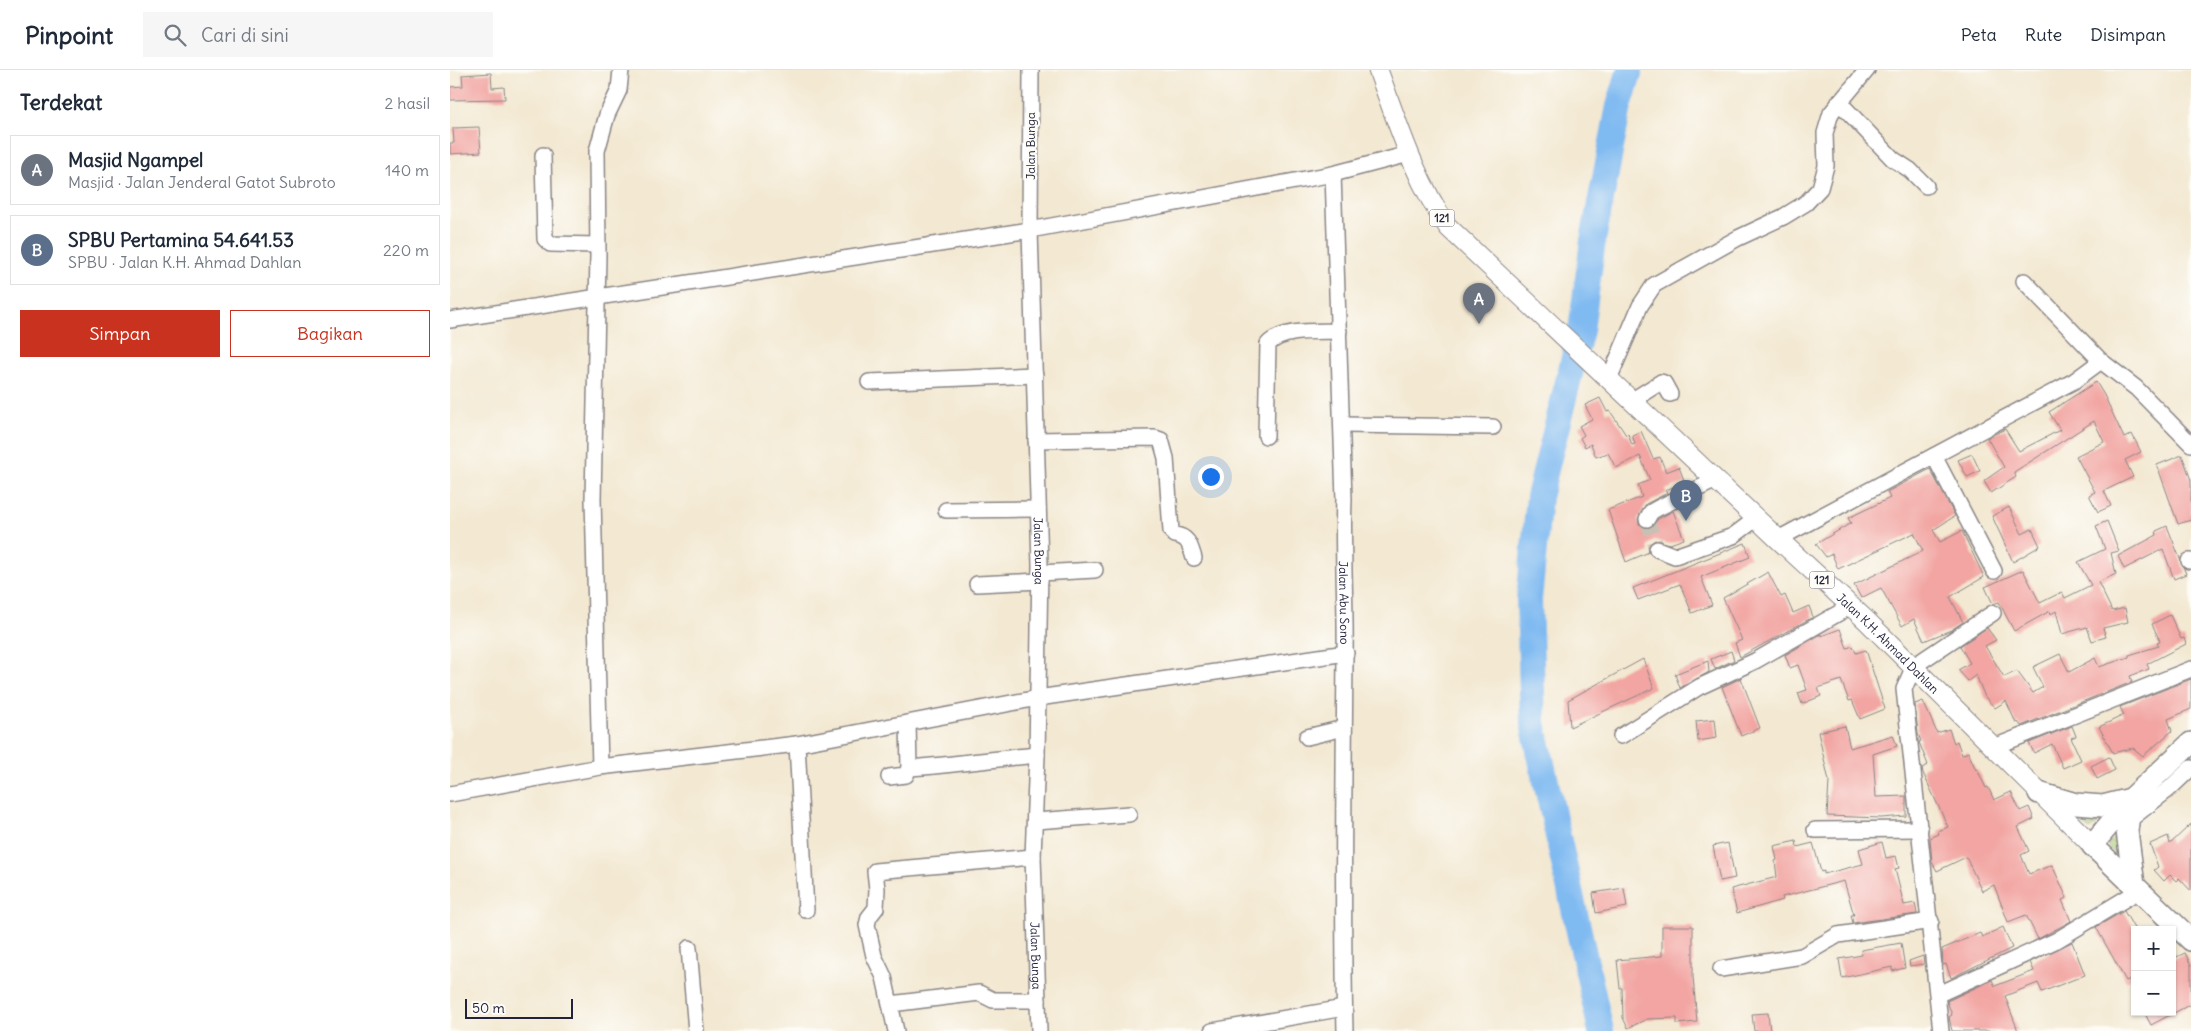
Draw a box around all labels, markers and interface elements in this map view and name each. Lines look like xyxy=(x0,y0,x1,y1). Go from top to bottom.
search box xyxy=(143,12,493,57)
text: Pinpoint xyxy=(25,20,113,50)
icon: search xyxy=(161,21,189,49)
text: Cari di sini xyxy=(201,23,289,47)
text: Peta xyxy=(1961,23,1997,46)
text: Rute xyxy=(2025,23,2062,46)
text: Disimpan xyxy=(2090,23,2166,46)
text: Terdekat xyxy=(20,89,102,116)
text: 2 hasil xyxy=(385,93,430,113)
street label: Jalan Bunga xyxy=(1023,112,1038,180)
text: Masjid Ngampel xyxy=(68,148,203,172)
text: A xyxy=(32,160,42,180)
text: 140 m xyxy=(385,160,429,180)
text: Masjid · Jalan Jenderal Gatot Subroto xyxy=(68,172,336,192)
road number: 121 xyxy=(1430,210,1454,226)
text: SPBU Pertamina 54.641.53 xyxy=(68,228,294,252)
text: B xyxy=(32,240,42,260)
text: 220 m xyxy=(383,240,429,260)
text: SPBU · Jalan K.H. Ahmad Dahlan xyxy=(68,252,301,272)
pin: A xyxy=(1463,283,1495,324)
button: Simpan xyxy=(20,310,220,357)
button: Bagikan xyxy=(230,310,430,357)
your location xyxy=(1198,464,1224,490)
pin: B xyxy=(1670,480,1702,521)
street label: Jalan Bunga xyxy=(1031,517,1048,585)
street label: Jalan Abu Sono xyxy=(1336,561,1353,645)
road number: 121 xyxy=(1810,572,1834,588)
street label: Jalan K.H. Ahmad Dahlan xyxy=(1834,590,1942,696)
street label: Jalan Bunga xyxy=(1028,922,1045,990)
map controls xyxy=(2131,926,2176,1016)
button: + xyxy=(2131,926,2176,971)
button: − xyxy=(2131,971,2176,1016)
scale bar xyxy=(465,996,572,1019)
text: 50 m xyxy=(472,999,505,1017)

